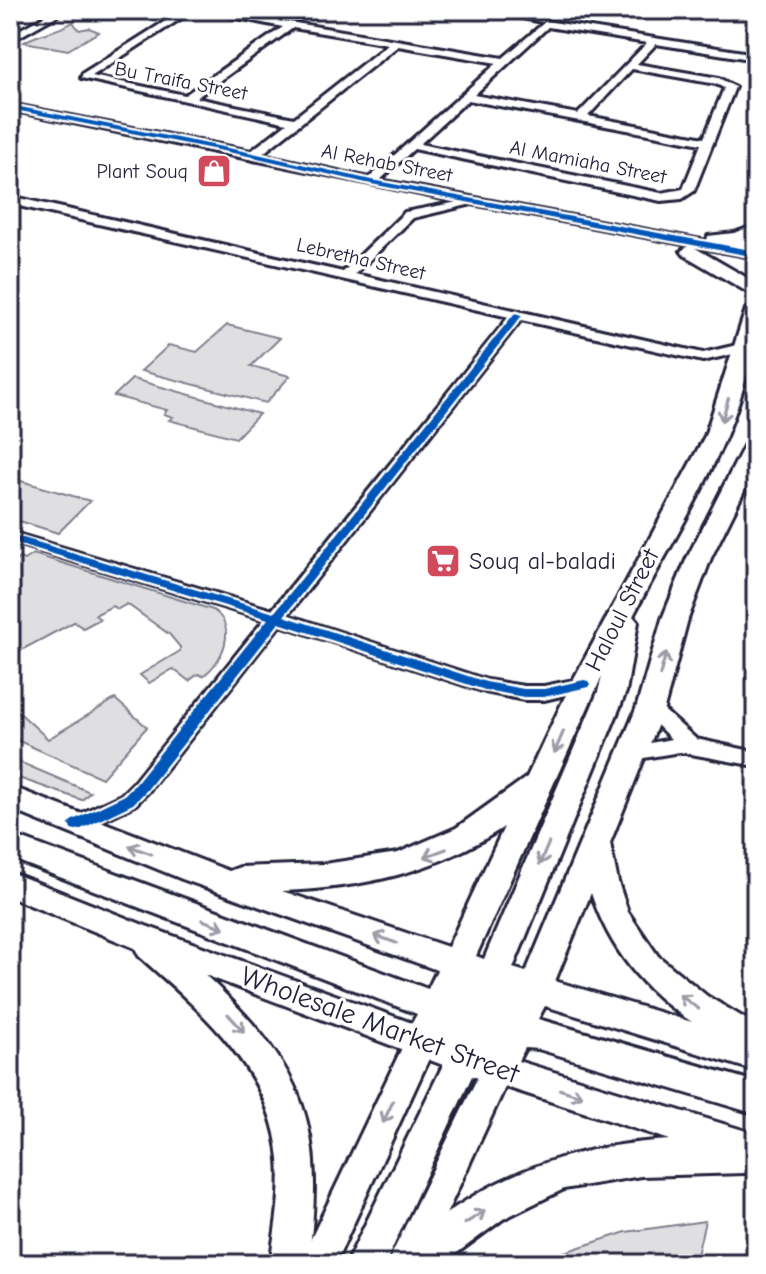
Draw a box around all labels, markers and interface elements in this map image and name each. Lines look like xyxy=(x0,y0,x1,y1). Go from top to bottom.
street label: Bu Traifa Street xyxy=(113,57,250,105)
street label: Al Mamiaha Street xyxy=(508,136,669,189)
street label: Al Rehab Street xyxy=(320,139,456,187)
shop icon: Plant Souq xyxy=(195,152,233,190)
place label: Plant Souq xyxy=(96,160,188,183)
street label: Lebretha Street xyxy=(294,233,429,285)
one-way arrow xyxy=(717,396,732,422)
supermarket icon: Souq al-baladi xyxy=(424,542,462,580)
street label: Haloul Street xyxy=(579,543,665,676)
place label: Souq al-baladi xyxy=(469,547,616,575)
one-way arrow xyxy=(656,651,671,677)
one-way arrow xyxy=(550,729,565,754)
one-way arrow xyxy=(536,841,550,865)
one-way arrow xyxy=(128,842,153,856)
one-way arrow xyxy=(423,847,448,861)
one-way arrow xyxy=(200,918,225,932)
one-way arrow xyxy=(373,931,397,945)
street label: Wholesale Market Street xyxy=(237,960,524,1091)
one-way arrow xyxy=(679,994,701,1010)
one-way arrow xyxy=(227,1013,245,1033)
one-way arrow xyxy=(559,1086,584,1101)
one-way arrow xyxy=(380,1100,395,1124)
one-way arrow xyxy=(463,1208,486,1224)

